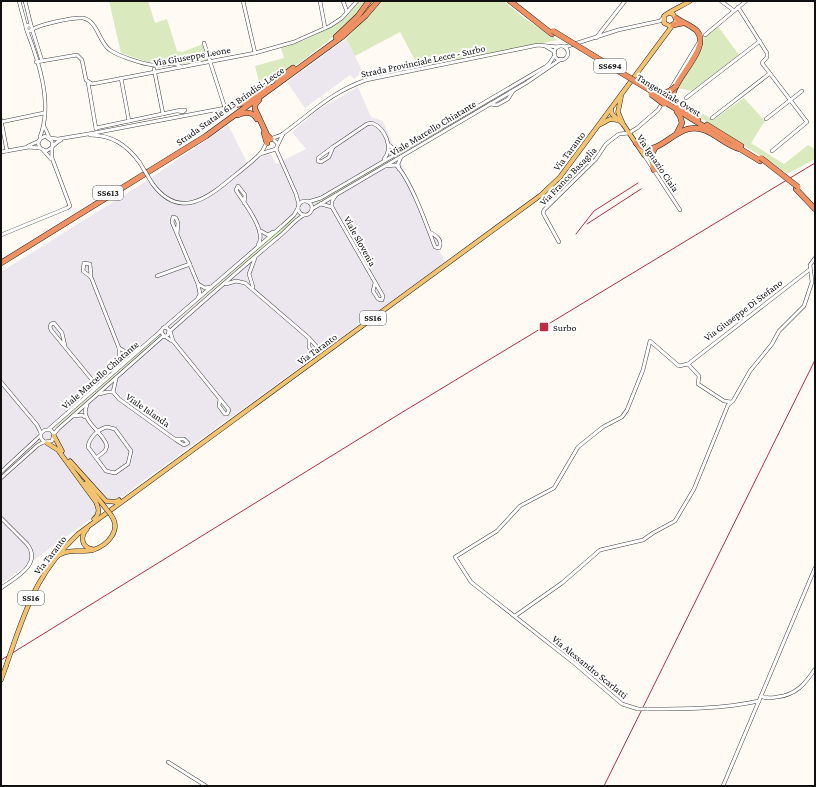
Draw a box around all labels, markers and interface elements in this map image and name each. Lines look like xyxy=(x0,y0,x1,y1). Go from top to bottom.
street label: Strada Provinciale Lecce - Surbo xyxy=(360,42,486,80)
street label: Via Giuseppe Leone xyxy=(153,44,232,68)
road number: SS694 xyxy=(594,59,626,73)
street label: Strada Statale 613 Brindisi-Lecce xyxy=(174,64,287,148)
street label: Tangenziale Ovest xyxy=(635,72,704,119)
street label: Viale Marcello Chiatante xyxy=(388,98,478,158)
street label: Via Taranto xyxy=(551,129,587,173)
street label: Via Ignazio Ciaia xyxy=(635,132,681,194)
street label: Via Franco Basaglia xyxy=(537,144,599,208)
road number: SS613 xyxy=(93,186,123,200)
street label: Viale Slovenia xyxy=(342,214,378,268)
street label: Via Giuseppe Di Stefano xyxy=(702,277,784,343)
road number: SS16 xyxy=(360,311,386,325)
marker: Surbo xyxy=(538,321,550,333)
place label: Surbo xyxy=(553,322,577,333)
street label: Via Taranto xyxy=(295,331,339,367)
street label: Viale Marcello Chiatante xyxy=(59,338,141,411)
street label: Viale Islanda xyxy=(124,391,172,429)
street label: Via Taranto xyxy=(32,533,69,576)
road number: SS16 xyxy=(18,591,44,605)
street label: Via Alessandro Scarlatti xyxy=(550,633,630,701)

